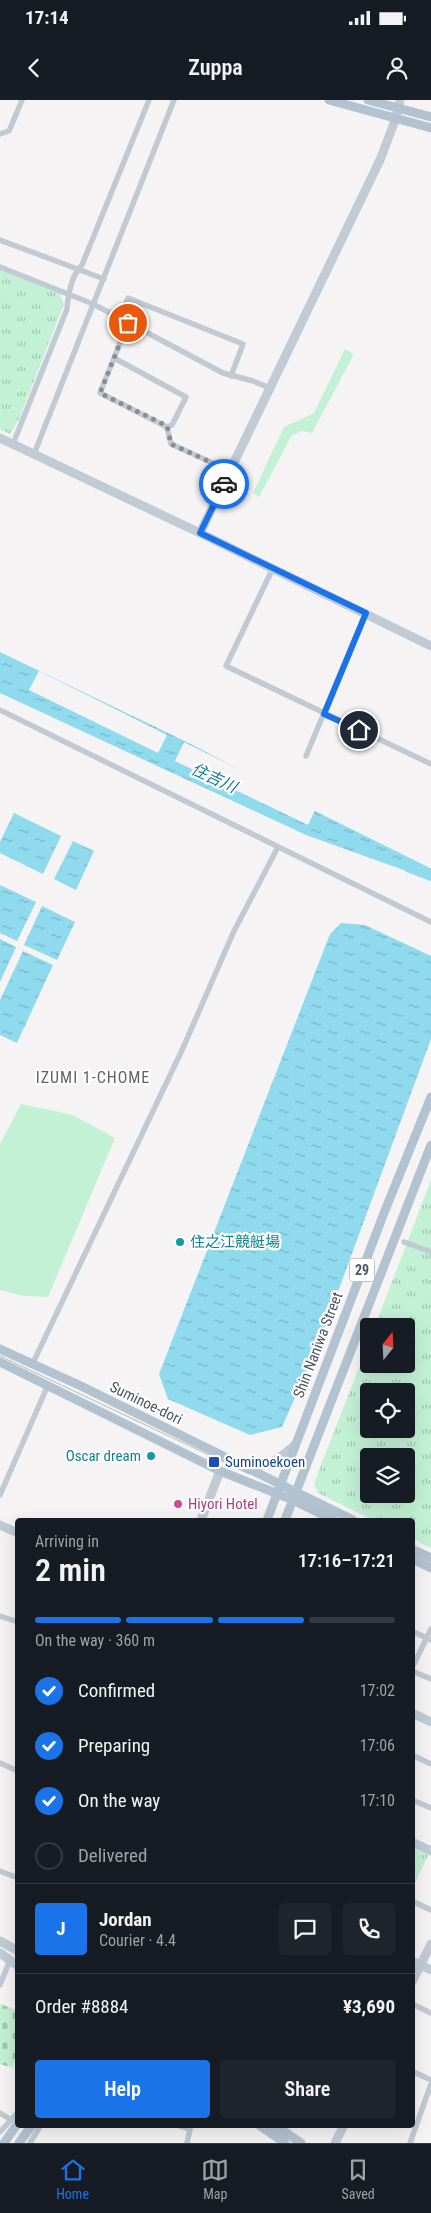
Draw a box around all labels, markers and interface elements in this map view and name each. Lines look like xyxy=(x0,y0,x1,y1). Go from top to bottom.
text: 17:14 xyxy=(25,6,69,29)
icon: back xyxy=(20,54,48,82)
icon: person xyxy=(383,54,411,82)
text: Zuppa xyxy=(188,55,243,80)
pin xyxy=(107,302,149,344)
icon: bag xyxy=(114,309,142,337)
courier xyxy=(199,459,249,509)
icon: car xyxy=(210,470,238,498)
pin xyxy=(338,709,380,751)
icon: home xyxy=(345,716,373,744)
water label: 住吉川 xyxy=(188,759,242,798)
district label: IZUMI 1-CHOME xyxy=(36,1068,150,1087)
place label: 住之江競艇場 xyxy=(190,1233,280,1251)
marker: 住之江競艇場 xyxy=(174,1236,186,1248)
road number: 29 xyxy=(350,1258,374,1282)
street label: Shin Naniwa Street xyxy=(290,1290,346,1400)
north arrow xyxy=(360,1318,415,1372)
map controls xyxy=(360,1318,415,1503)
street label: Suminoe-dori xyxy=(107,1378,185,1428)
button: locate xyxy=(360,1383,415,1438)
place label: Oscar dream xyxy=(66,1447,141,1465)
button: layers xyxy=(360,1448,415,1503)
marker: Oscar dream xyxy=(145,1450,157,1462)
place label: Suminoekoen xyxy=(225,1453,305,1471)
marker: Suminoekoen xyxy=(207,1455,221,1469)
place label: Hiyori Hotel xyxy=(188,1495,258,1513)
marker: Hiyori Hotel xyxy=(172,1498,184,1510)
text: Arriving in xyxy=(35,1532,99,1551)
text: 17:16–17:21 xyxy=(298,1549,395,1572)
text: 2 min xyxy=(35,1551,106,1589)
text: On the way · 360 m xyxy=(35,1631,155,1650)
icon: check xyxy=(35,1677,63,1705)
text: Confirmed xyxy=(78,1679,155,1702)
text: 17:02 xyxy=(360,1681,395,1700)
icon: check xyxy=(35,1732,63,1760)
text: Preparing xyxy=(78,1734,150,1757)
text: 17:06 xyxy=(360,1736,395,1755)
icon: check xyxy=(35,1787,63,1815)
text: On the way xyxy=(78,1789,160,1812)
text: 17:10 xyxy=(360,1791,395,1810)
text: Delivered xyxy=(78,1844,147,1867)
button: chat xyxy=(279,1903,331,1955)
button: phone xyxy=(343,1903,395,1955)
text: Jordan xyxy=(99,1908,152,1931)
text: J xyxy=(56,1917,66,1940)
text: Courier · 4.4 xyxy=(99,1931,176,1950)
text: Order #8884 xyxy=(35,1995,128,2018)
text: ¥3,690 xyxy=(343,1995,395,2018)
button: Help xyxy=(35,2060,210,2118)
button: Share xyxy=(220,2060,395,2118)
tab: Home xyxy=(56,2156,89,2202)
tab: Map xyxy=(201,2156,229,2202)
tab: Saved xyxy=(342,2156,375,2202)

